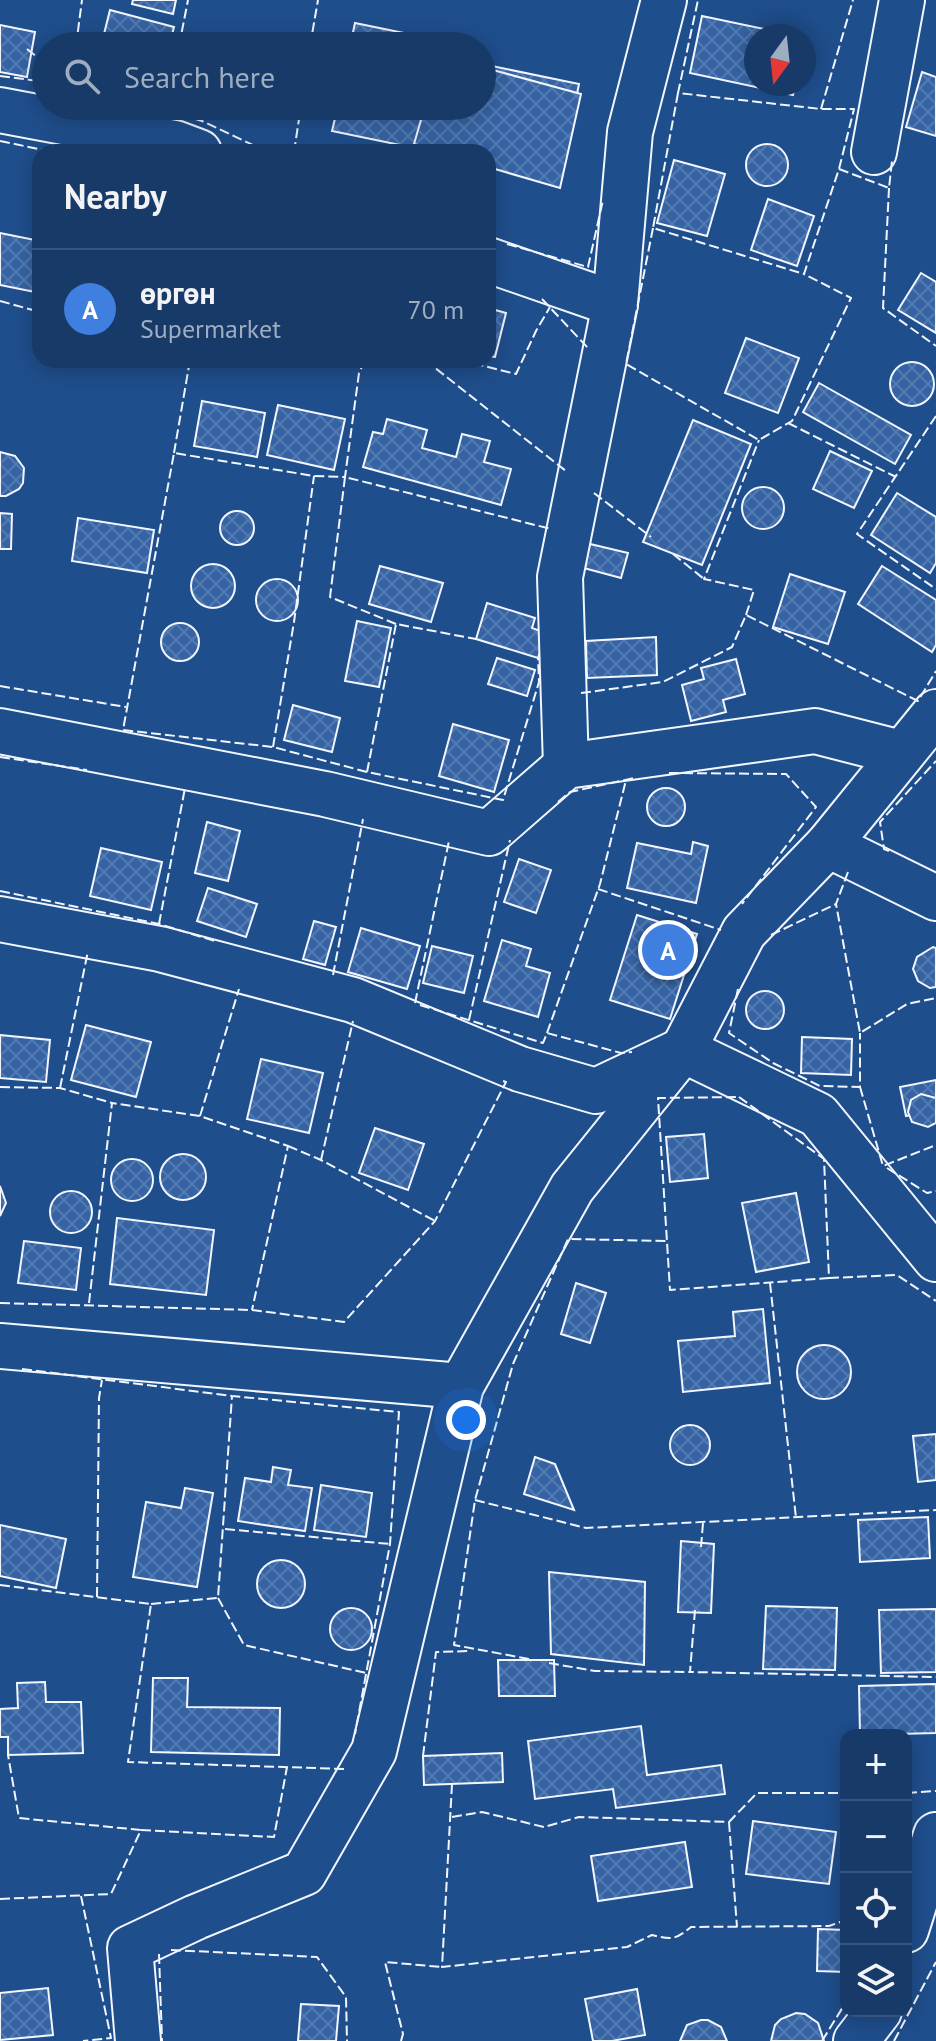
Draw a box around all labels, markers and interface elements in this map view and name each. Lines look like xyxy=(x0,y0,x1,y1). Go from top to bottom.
north arrow xyxy=(744,24,816,96)
search box xyxy=(32,32,496,120)
icon: search xyxy=(60,54,104,98)
text: Search here xyxy=(124,57,275,96)
text: Nearby xyxy=(64,174,166,218)
text: өргөн xyxy=(140,273,216,312)
text: A xyxy=(82,293,98,326)
text: 70 m xyxy=(408,293,464,326)
text: Supermarket xyxy=(140,312,281,345)
pin: A xyxy=(642,920,694,980)
your location xyxy=(446,1400,486,1440)
map controls xyxy=(840,1729,912,2017)
button: + xyxy=(840,1729,912,1801)
button: − xyxy=(840,1801,912,1873)
button: locate xyxy=(840,1873,912,1945)
button: layers xyxy=(840,1945,912,2017)

